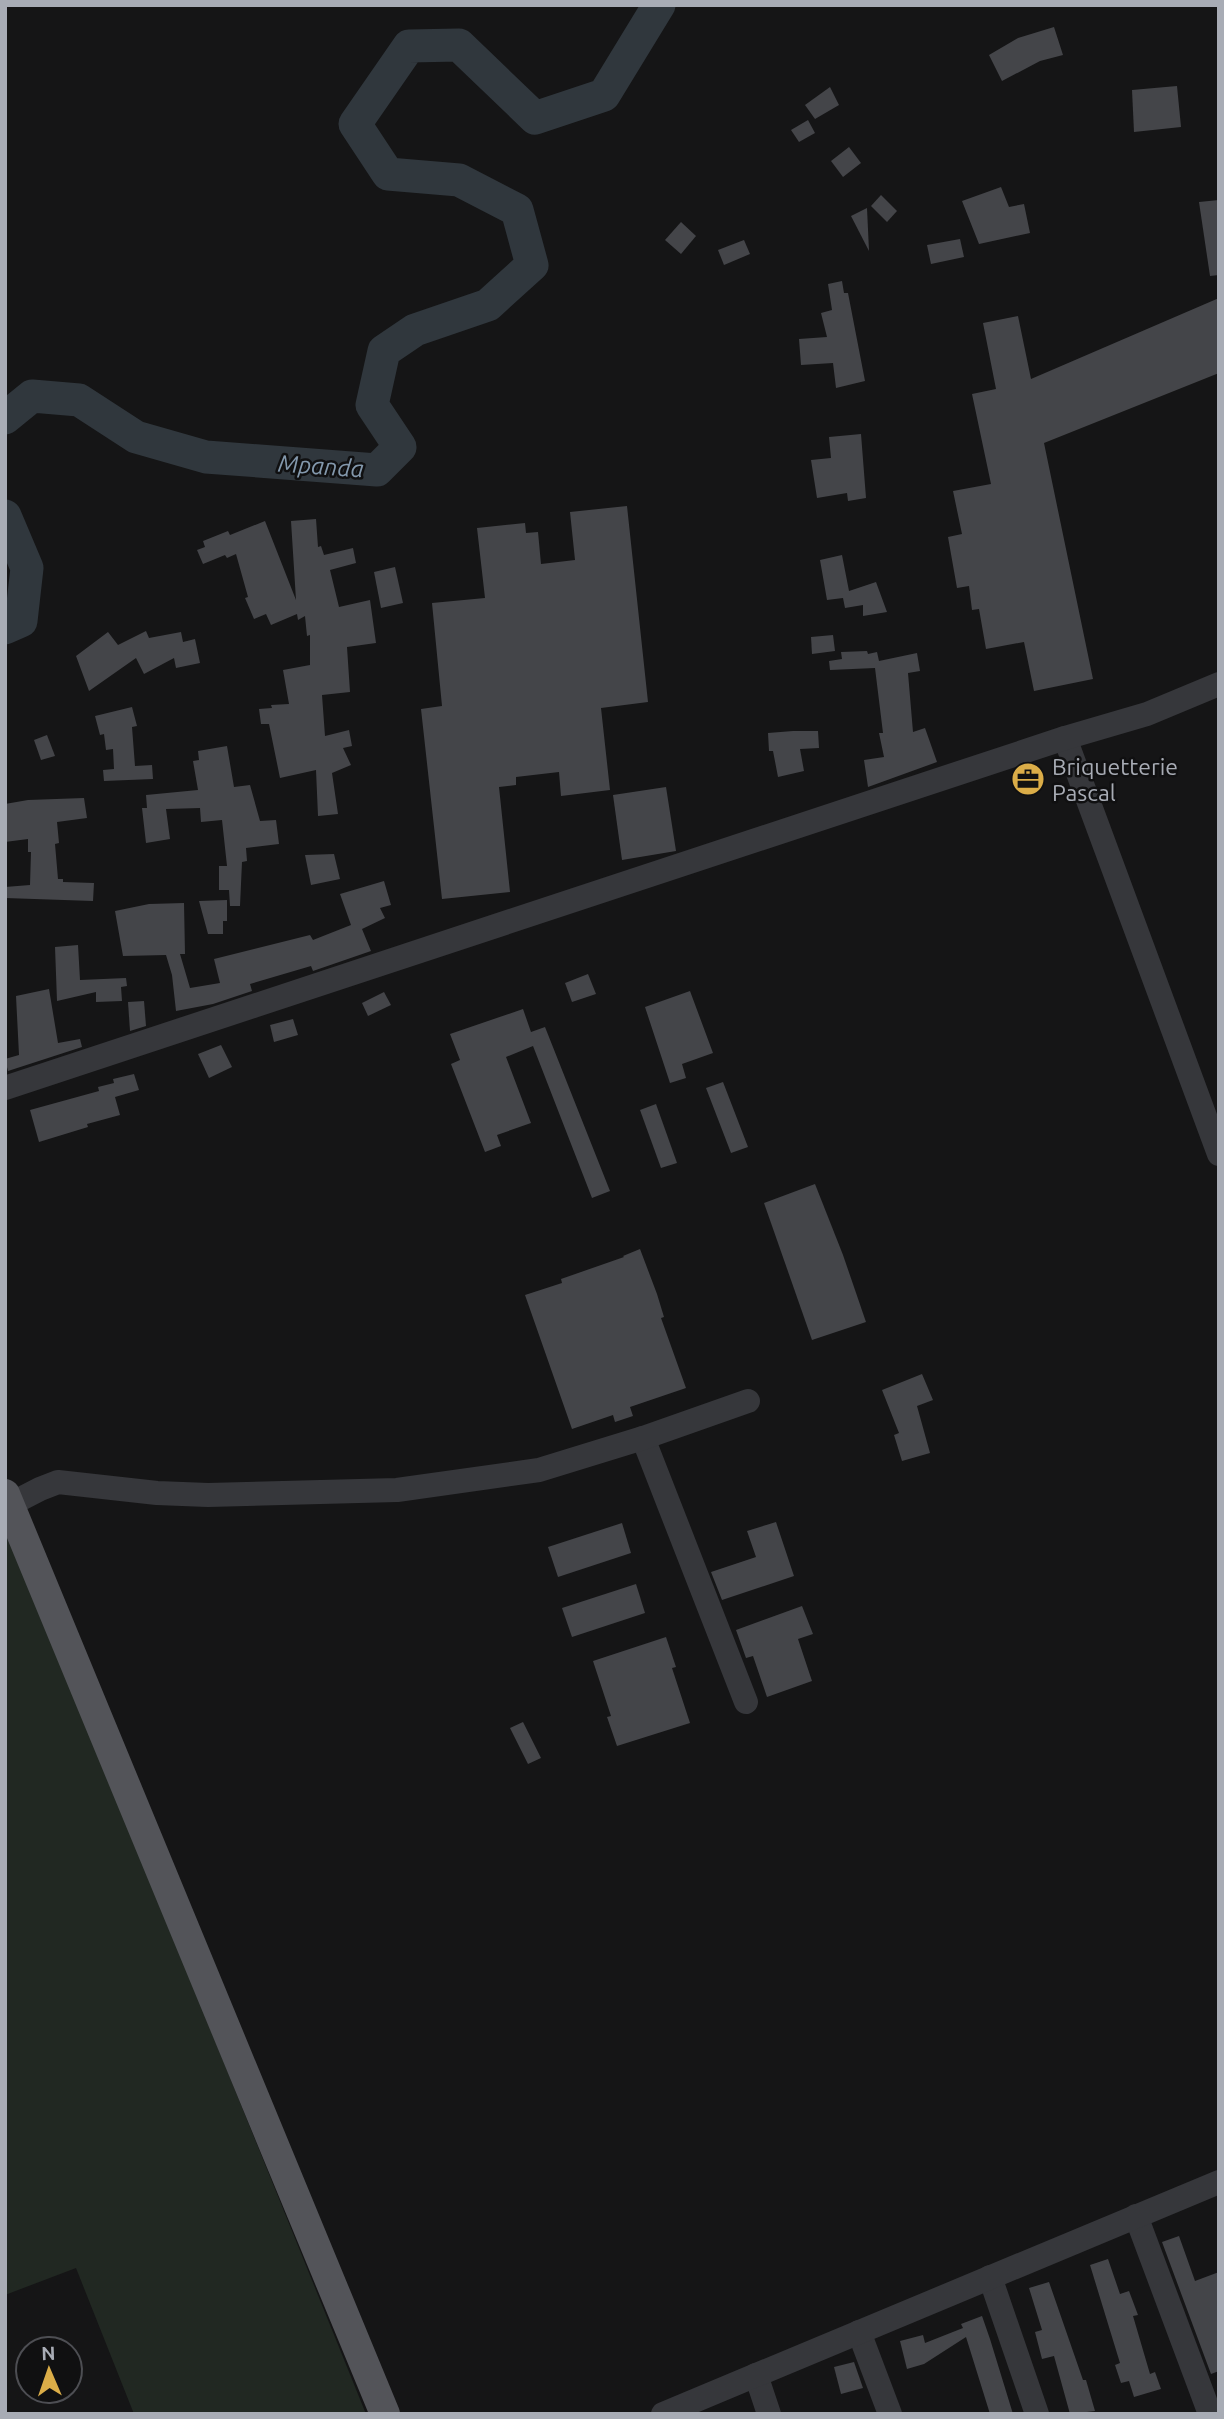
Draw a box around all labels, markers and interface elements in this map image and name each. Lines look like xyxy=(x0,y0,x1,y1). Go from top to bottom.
water label: Mpanda xyxy=(277,450,365,482)
place label: Briquetterie Pascal xyxy=(1052,754,1178,805)
office icon: Briquetterie Pascal xyxy=(1009,760,1047,798)
north arrow xyxy=(14,2335,84,2405)
text: N xyxy=(41,2342,56,2364)

